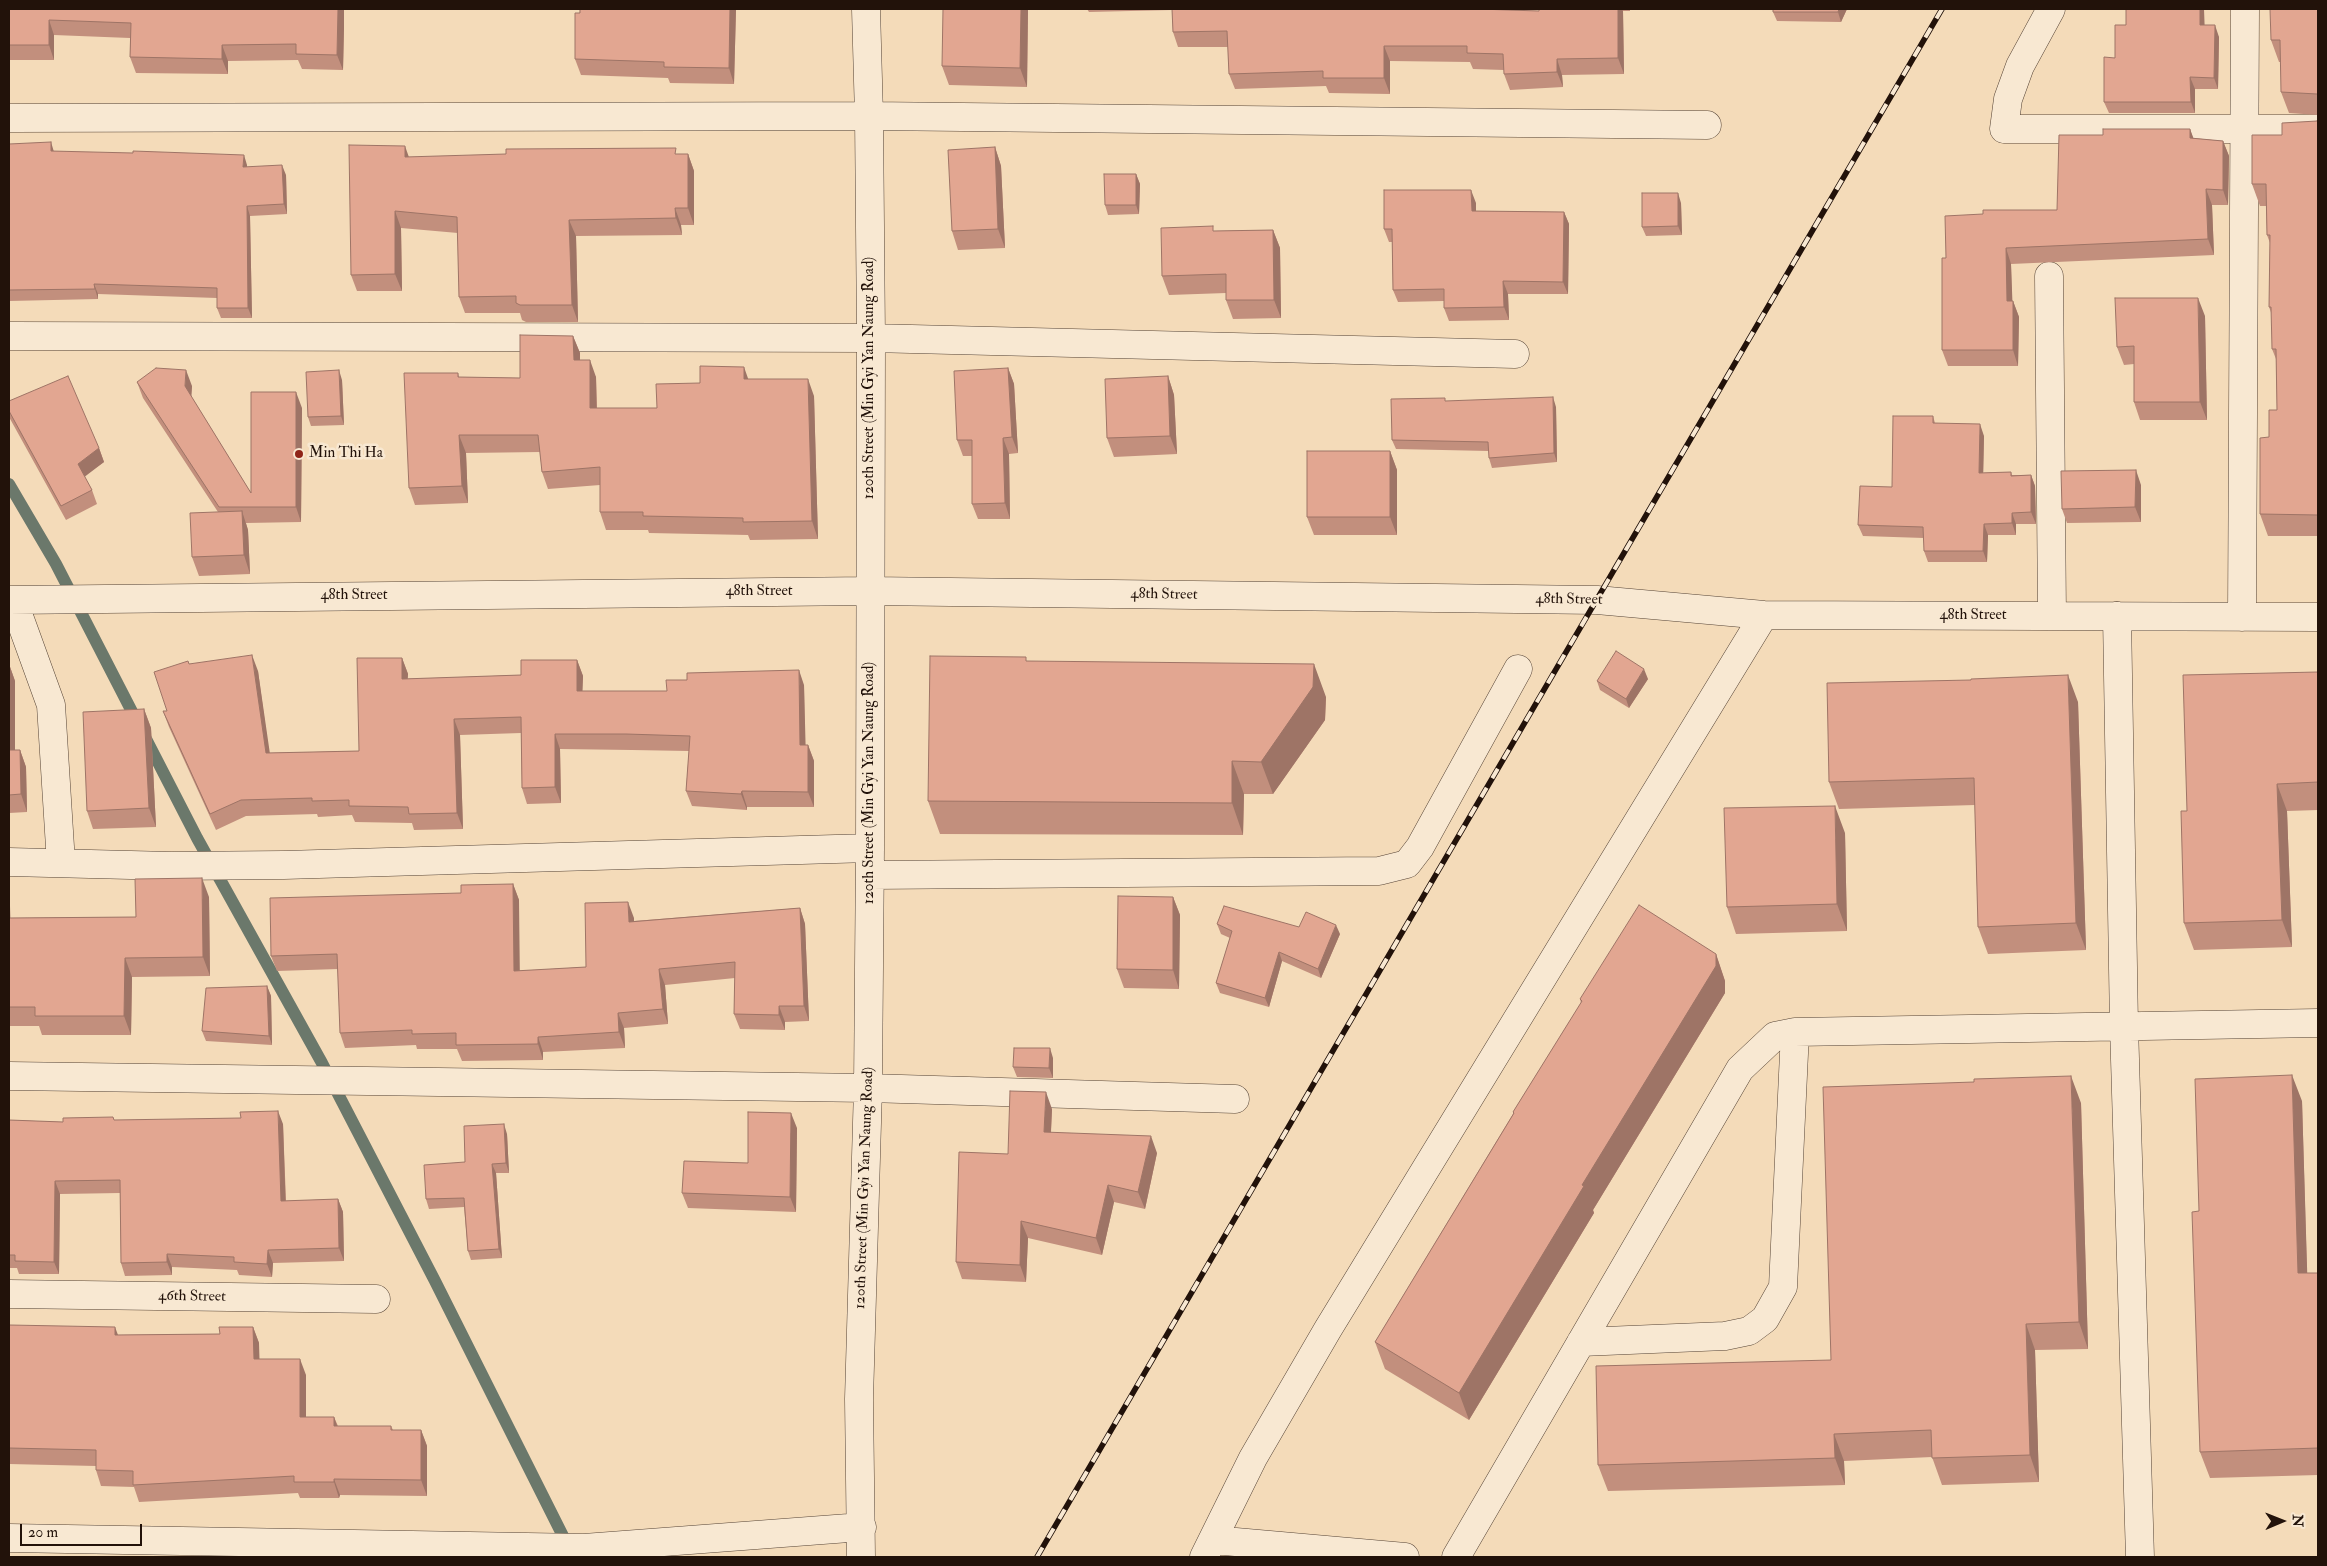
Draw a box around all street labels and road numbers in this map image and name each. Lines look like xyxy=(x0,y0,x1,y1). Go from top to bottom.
street label: 120th Street (Min Gyi Yan Naung Road) xyxy=(861,257,879,499)
street label: 48th Street xyxy=(725,583,793,601)
street label: 48th Street xyxy=(1130,585,1198,605)
street label: 48th Street xyxy=(320,587,388,605)
street label: 48th Street xyxy=(1535,590,1603,610)
street label: 48th Street xyxy=(1939,607,2007,625)
street label: 120th Street (Min Gyi Yan Naung Road) xyxy=(861,662,879,904)
street label: 120th Street (Min Gyi Yan Naung Road) xyxy=(852,1067,878,1309)
street label: 46th Street xyxy=(158,1287,226,1307)

